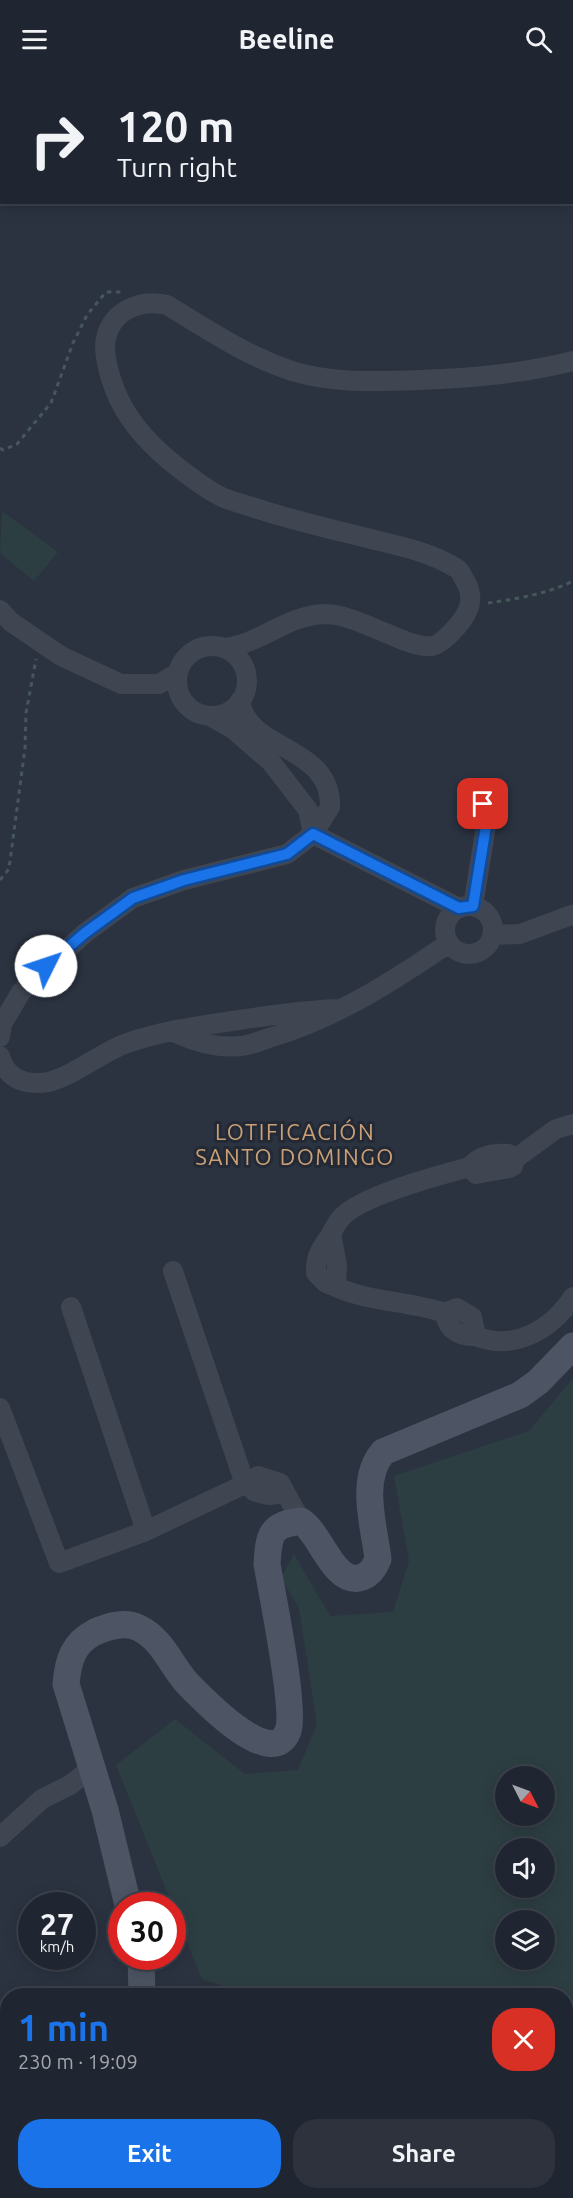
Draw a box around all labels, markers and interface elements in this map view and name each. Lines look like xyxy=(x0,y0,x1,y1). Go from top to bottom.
icon: menu xyxy=(18,23,51,56)
icon: search xyxy=(522,23,555,56)
text: Beeline xyxy=(238,24,335,54)
icon: right xyxy=(18,102,96,180)
text: 120 m xyxy=(117,103,234,150)
text: Turn right xyxy=(117,152,237,182)
pin xyxy=(457,778,508,829)
icon: arrive xyxy=(466,787,499,820)
position arrow xyxy=(14,934,78,998)
district label: LOTIFICACIÓN SANTO DOMINGO xyxy=(195,1118,395,1169)
north arrow xyxy=(495,1766,555,1826)
map controls xyxy=(495,1766,555,1970)
button: sound xyxy=(495,1838,555,1898)
speed limit sign: 30 xyxy=(108,1892,186,1970)
text: 27 xyxy=(40,1907,74,1941)
button: layers xyxy=(495,1910,555,1970)
text: km/h xyxy=(40,1938,74,1955)
text: 1 min xyxy=(18,2007,109,2048)
button: close xyxy=(492,2008,555,2071)
text: 230 m · 19:09 xyxy=(18,2050,138,2073)
button: Exit xyxy=(18,2119,281,2188)
button: Share xyxy=(293,2119,555,2188)

